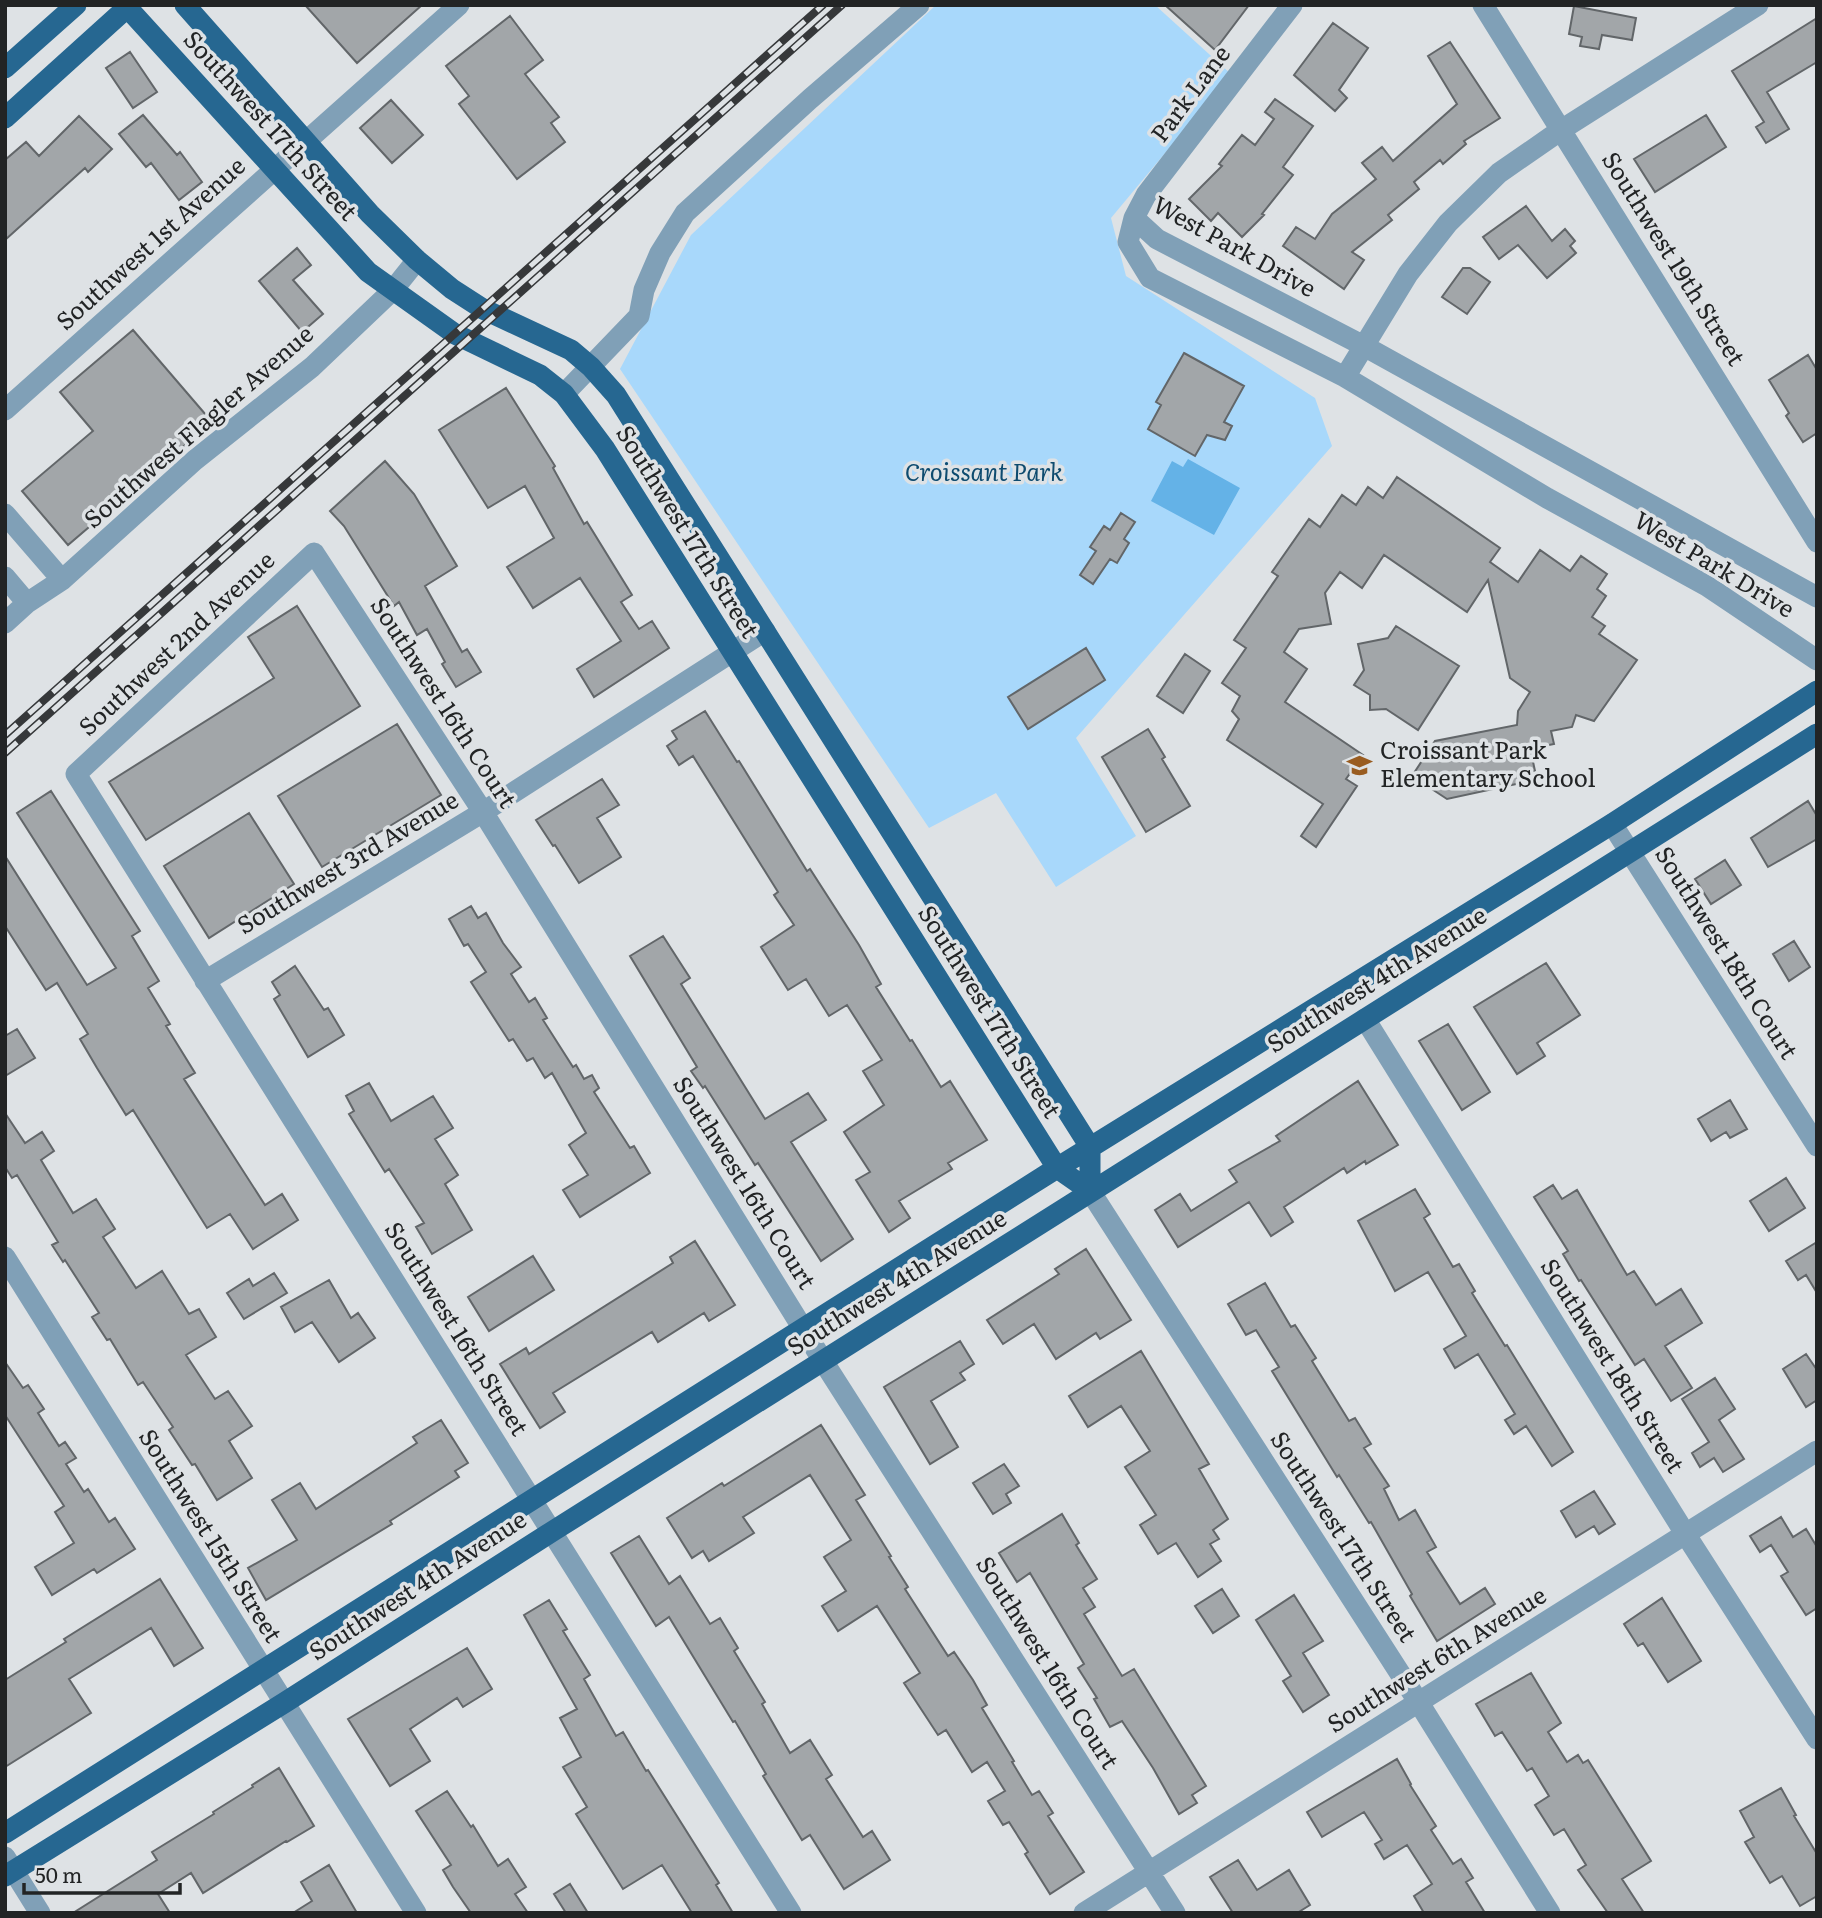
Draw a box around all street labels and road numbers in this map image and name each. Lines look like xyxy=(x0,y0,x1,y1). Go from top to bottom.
street label: Southwest 17th Street xyxy=(177,21,367,227)
street label: Park Lane xyxy=(1141,37,1237,148)
street label: Southwest 19th Street xyxy=(1595,144,1755,372)
street label: Southwest 1st Avenue xyxy=(47,147,252,337)
street label: West Park Drive xyxy=(1147,185,1323,304)
street label: Southwest Flagler Avenue xyxy=(75,316,320,535)
street label: Southwest 17th Street xyxy=(609,417,769,644)
street label: West Park Drive xyxy=(1628,501,1802,625)
street label: Southwest 2nd Avenue xyxy=(70,542,281,742)
street label: Southwest 16th Court xyxy=(364,589,527,814)
street label: Southwest 3rd Avenue xyxy=(229,781,464,941)
street label: Southwest 18th Court xyxy=(1648,838,1808,1065)
street label: Southwest 4th Avenue xyxy=(1259,896,1492,1060)
street label: Southwest 17th Street xyxy=(911,897,1071,1124)
street label: Southwest 16th Court xyxy=(666,1069,826,1295)
street label: Southwest 4th Avenue xyxy=(779,1199,1012,1363)
street label: Southwest 16th Street xyxy=(378,1214,538,1442)
street label: Southwest 18th Street xyxy=(1534,1251,1695,1479)
street label: Southwest 15th Street xyxy=(132,1421,292,1649)
street label: Southwest 17th Street xyxy=(1264,1423,1427,1648)
street label: Southwest 4th Avenue xyxy=(301,1500,532,1667)
street label: Southwest 16th Court xyxy=(969,1549,1129,1775)
street label: Southwest 6th Avenue xyxy=(1319,1576,1552,1740)

